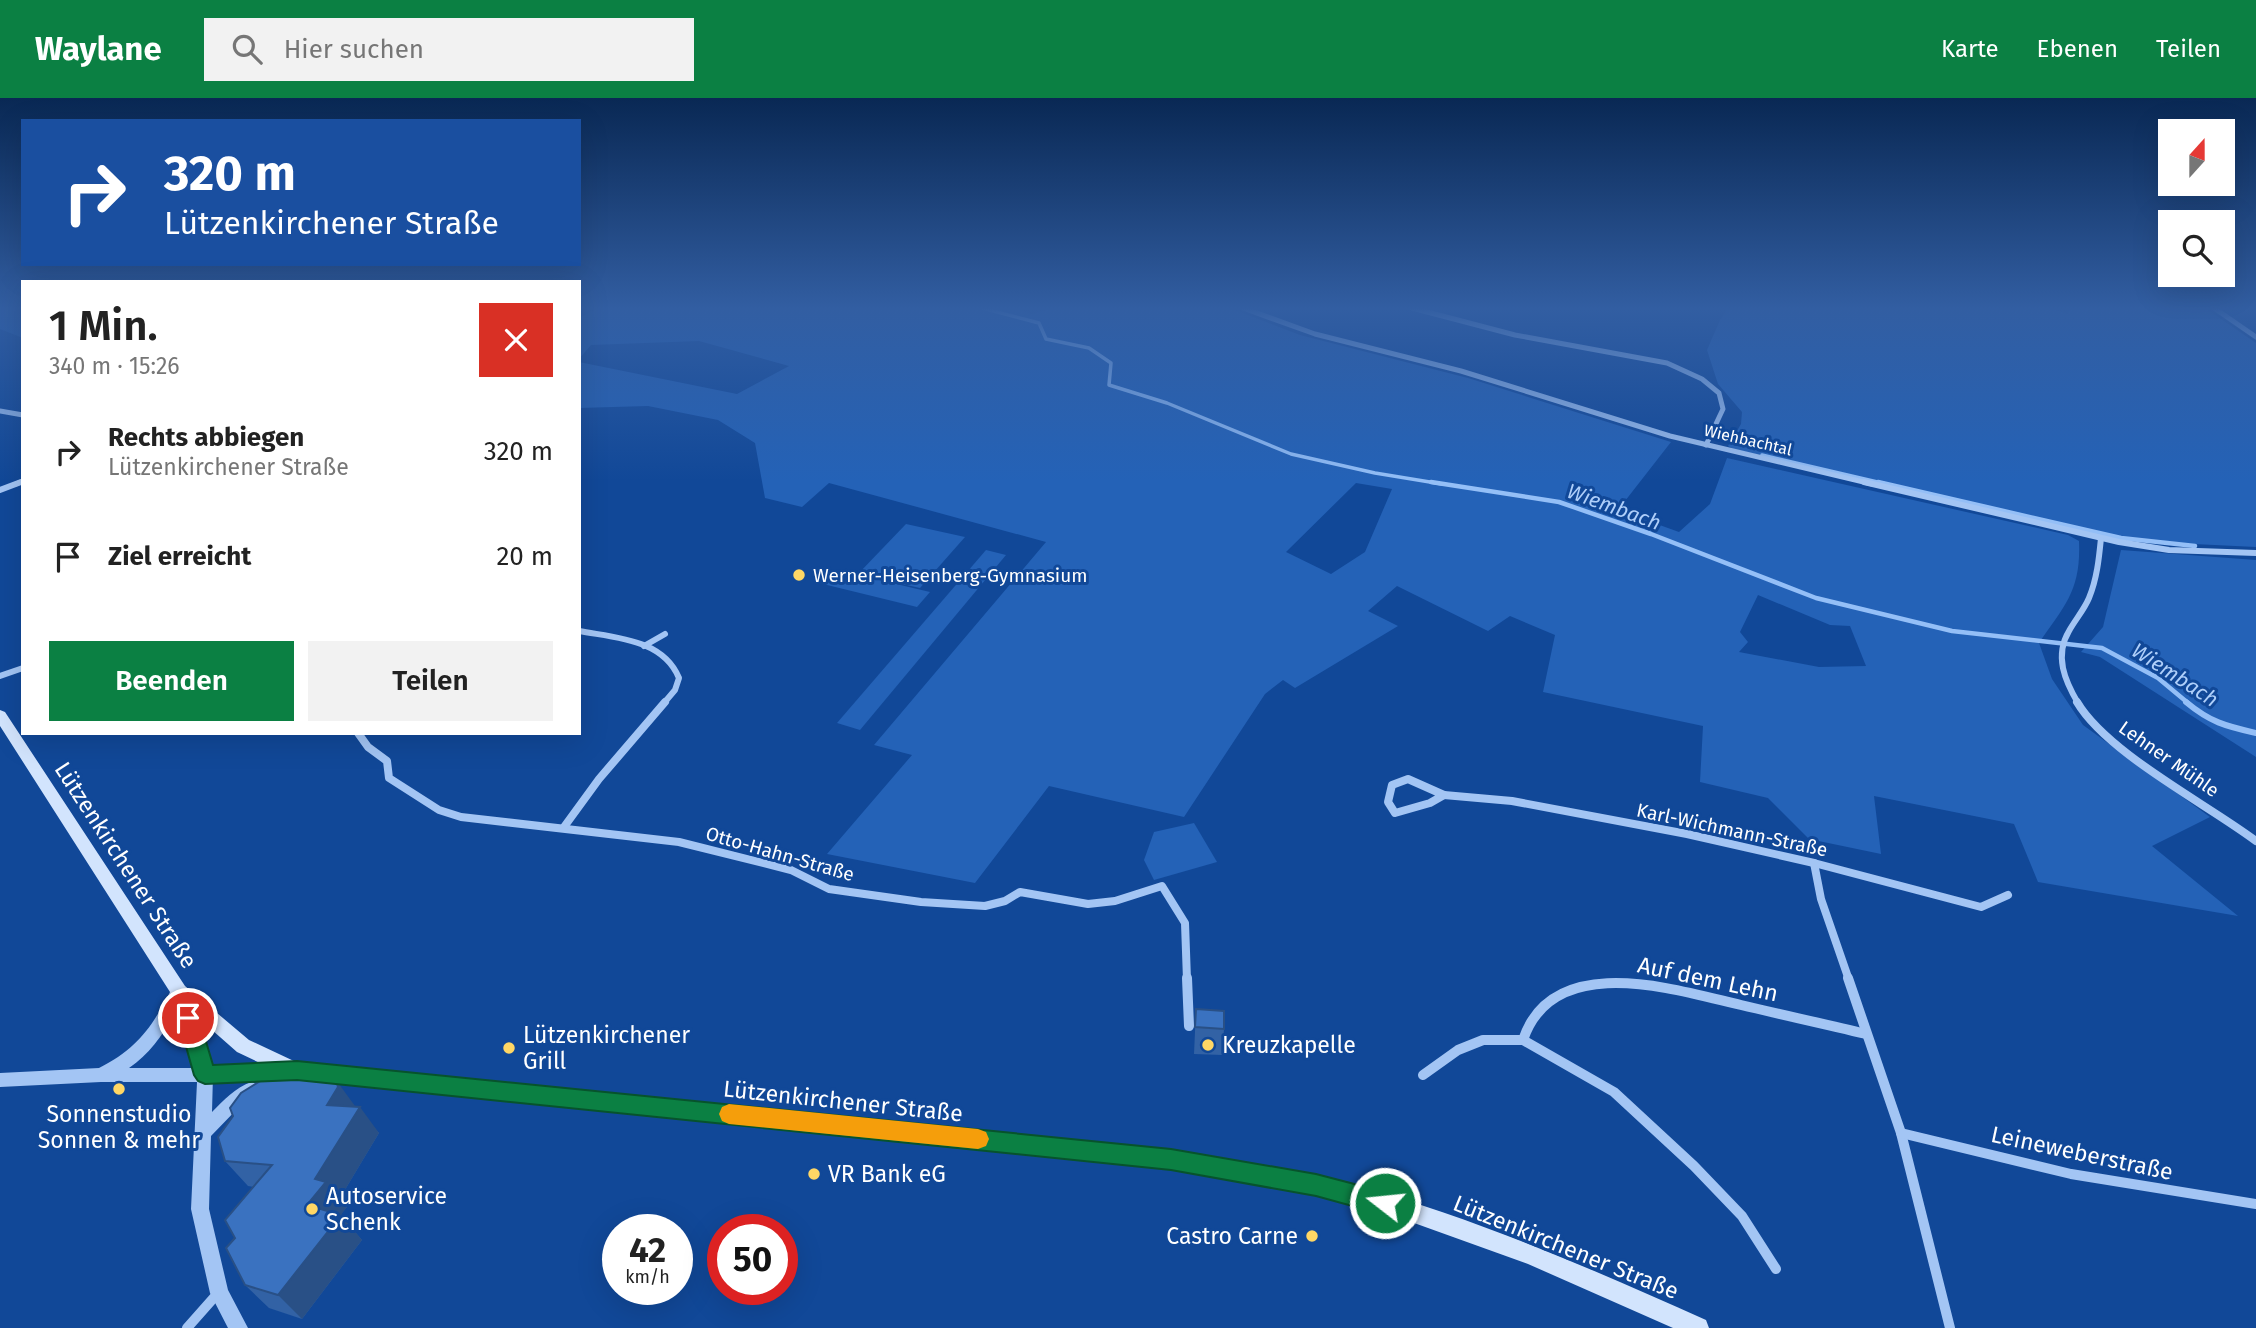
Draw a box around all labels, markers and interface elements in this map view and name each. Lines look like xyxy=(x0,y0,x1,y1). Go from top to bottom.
search box xyxy=(204,18,694,81)
text: Waylane xyxy=(35,29,162,69)
icon: search xyxy=(228,30,266,68)
text: Hier suchen xyxy=(284,34,424,65)
text: Karte xyxy=(1941,35,1999,63)
text: Ebenen xyxy=(2037,35,2118,63)
text: Teilen xyxy=(2156,35,2221,63)
north arrow xyxy=(2158,119,2235,196)
map controls xyxy=(2158,119,2235,287)
text: 320 m xyxy=(164,144,296,203)
icon: right xyxy=(49,147,140,238)
text: Lützenkirchener Straße xyxy=(164,204,499,242)
button: search xyxy=(2158,210,2235,287)
text: 1 Min. xyxy=(49,301,158,351)
button: close xyxy=(479,303,553,377)
text: 340 m · 15:26 xyxy=(49,352,180,380)
street label: Wiehbachtal xyxy=(1702,421,1794,459)
text: Rechts abbiegen xyxy=(108,422,304,453)
icon: right xyxy=(49,433,87,471)
text: 320 m xyxy=(484,436,553,467)
text: Lützenkirchener Straße xyxy=(108,453,349,481)
water label: Wiembach xyxy=(1564,478,1664,536)
icon: arrive xyxy=(49,538,87,576)
text: Ziel erreicht xyxy=(108,541,251,572)
text: 20 m xyxy=(496,541,553,572)
place label: Werner-Heisenberg-Gymnasium xyxy=(813,564,1088,587)
marker: Werner-Heisenberg-Gymnasium xyxy=(791,567,807,583)
water label: Wiembach xyxy=(2127,637,2223,713)
button: Beenden xyxy=(49,641,294,721)
button: Teilen xyxy=(308,641,553,721)
street label: Lehner Mühle xyxy=(2114,716,2224,802)
street label: Lützenkirchener Straße xyxy=(49,756,203,974)
street label: Karl-Wichmann-Straße xyxy=(1634,799,1830,861)
street label: Otto-Hahn-Straße xyxy=(703,822,857,886)
street label: Auf dem Lehn xyxy=(1635,950,1781,1008)
pin xyxy=(158,988,218,1048)
icon: arrive xyxy=(169,999,207,1037)
place label: Lützenkirchener Grill xyxy=(523,1021,690,1075)
place label: Kreuzkapelle xyxy=(1222,1031,1356,1059)
marker: Kreuzkapelle xyxy=(1200,1037,1216,1053)
marker: Lützenkirchener Grill xyxy=(501,1040,517,1056)
street label: Lützenkirchener Straße xyxy=(722,1074,964,1128)
marker: Sonnenstudio Sonnen & mehr xyxy=(111,1081,127,1097)
place label: Sonnenstudio Sonnen & mehr xyxy=(38,1100,200,1154)
street label: Leineweberstraße xyxy=(1988,1120,2176,1186)
place label: VR Bank eG xyxy=(828,1160,946,1188)
marker: VR Bank eG xyxy=(806,1166,822,1182)
position arrow xyxy=(1348,1166,1422,1240)
place label: Autoservice Schenk xyxy=(326,1182,447,1236)
street label: Lützenkirchener Straße xyxy=(1449,1189,1683,1305)
marker: Autoservice Schenk xyxy=(304,1201,320,1217)
speed limit sign: 50 xyxy=(707,1214,798,1305)
place label: Castro Carne xyxy=(1166,1222,1298,1250)
marker: Castro Carne xyxy=(1304,1228,1320,1244)
text: 42 xyxy=(629,1229,666,1271)
text: km/h xyxy=(625,1266,670,1288)

